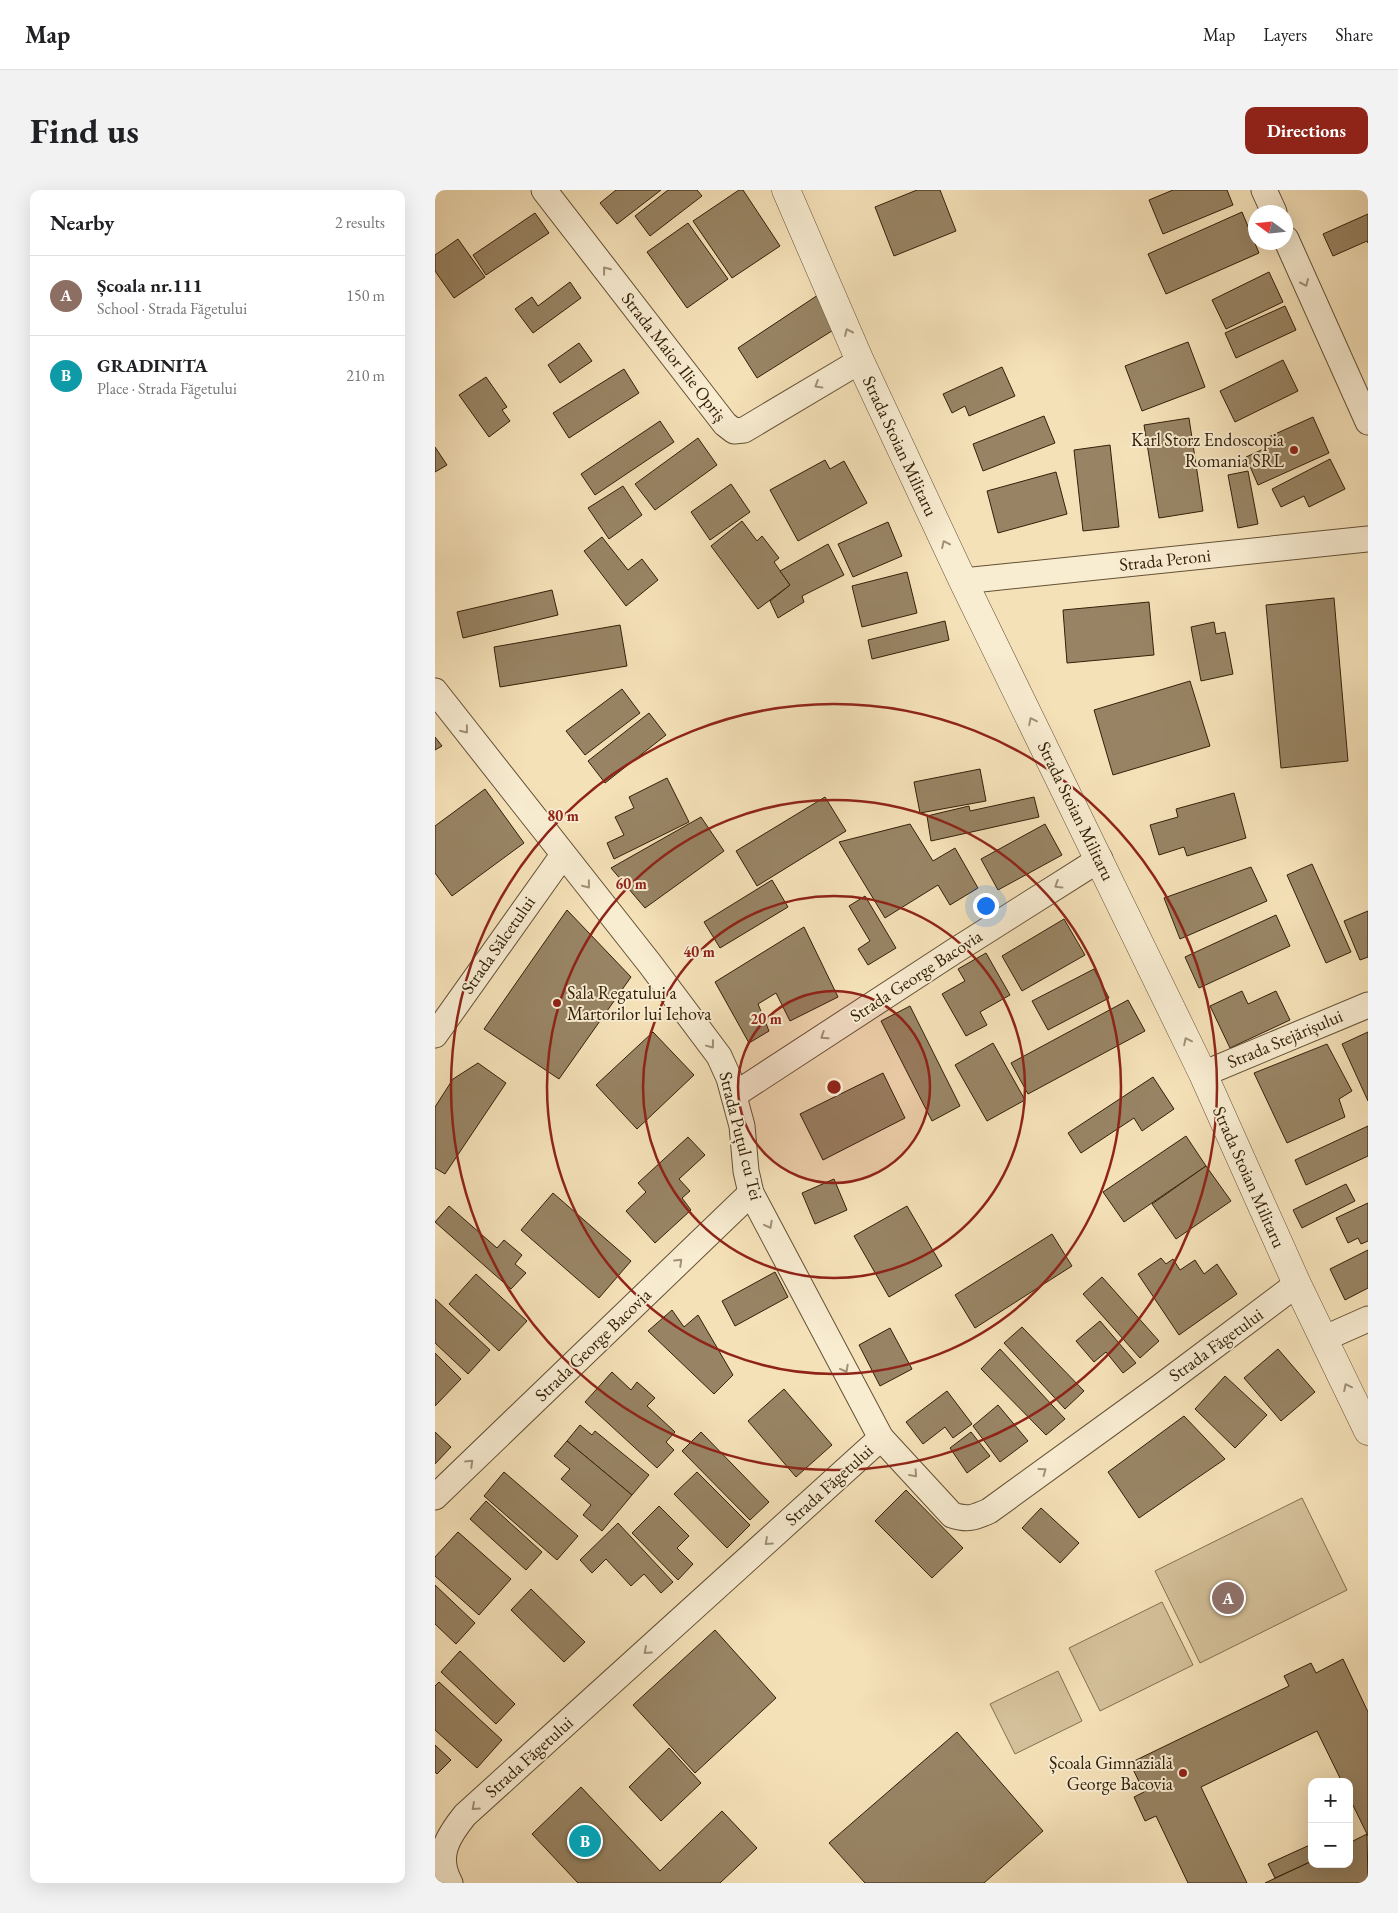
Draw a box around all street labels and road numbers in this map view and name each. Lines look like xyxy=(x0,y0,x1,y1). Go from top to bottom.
street label: Strada Maior Ilie Opriș xyxy=(617,287,732,426)
street label: Strada Stoian Militaru xyxy=(858,372,943,520)
street label: Strada Peroni xyxy=(1118,543,1212,576)
street label: Strada Stoian Militaru xyxy=(1033,737,1120,885)
street label: Strada Sălcetului xyxy=(455,891,540,998)
street label: Strada George Bacovia xyxy=(845,924,987,1027)
street label: Strada Stejărișului xyxy=(1224,1004,1347,1073)
street label: Strada Puțul cu Tei xyxy=(714,1069,769,1203)
street label: Strada Stoian Militaru xyxy=(1208,1102,1291,1252)
street label: Strada George Bacovia xyxy=(530,1283,656,1406)
street label: Strada Făgetului xyxy=(1164,1302,1268,1387)
street label: Strada Făgetului xyxy=(780,1438,878,1530)
street label: Strada Făgetului xyxy=(480,1710,578,1802)

